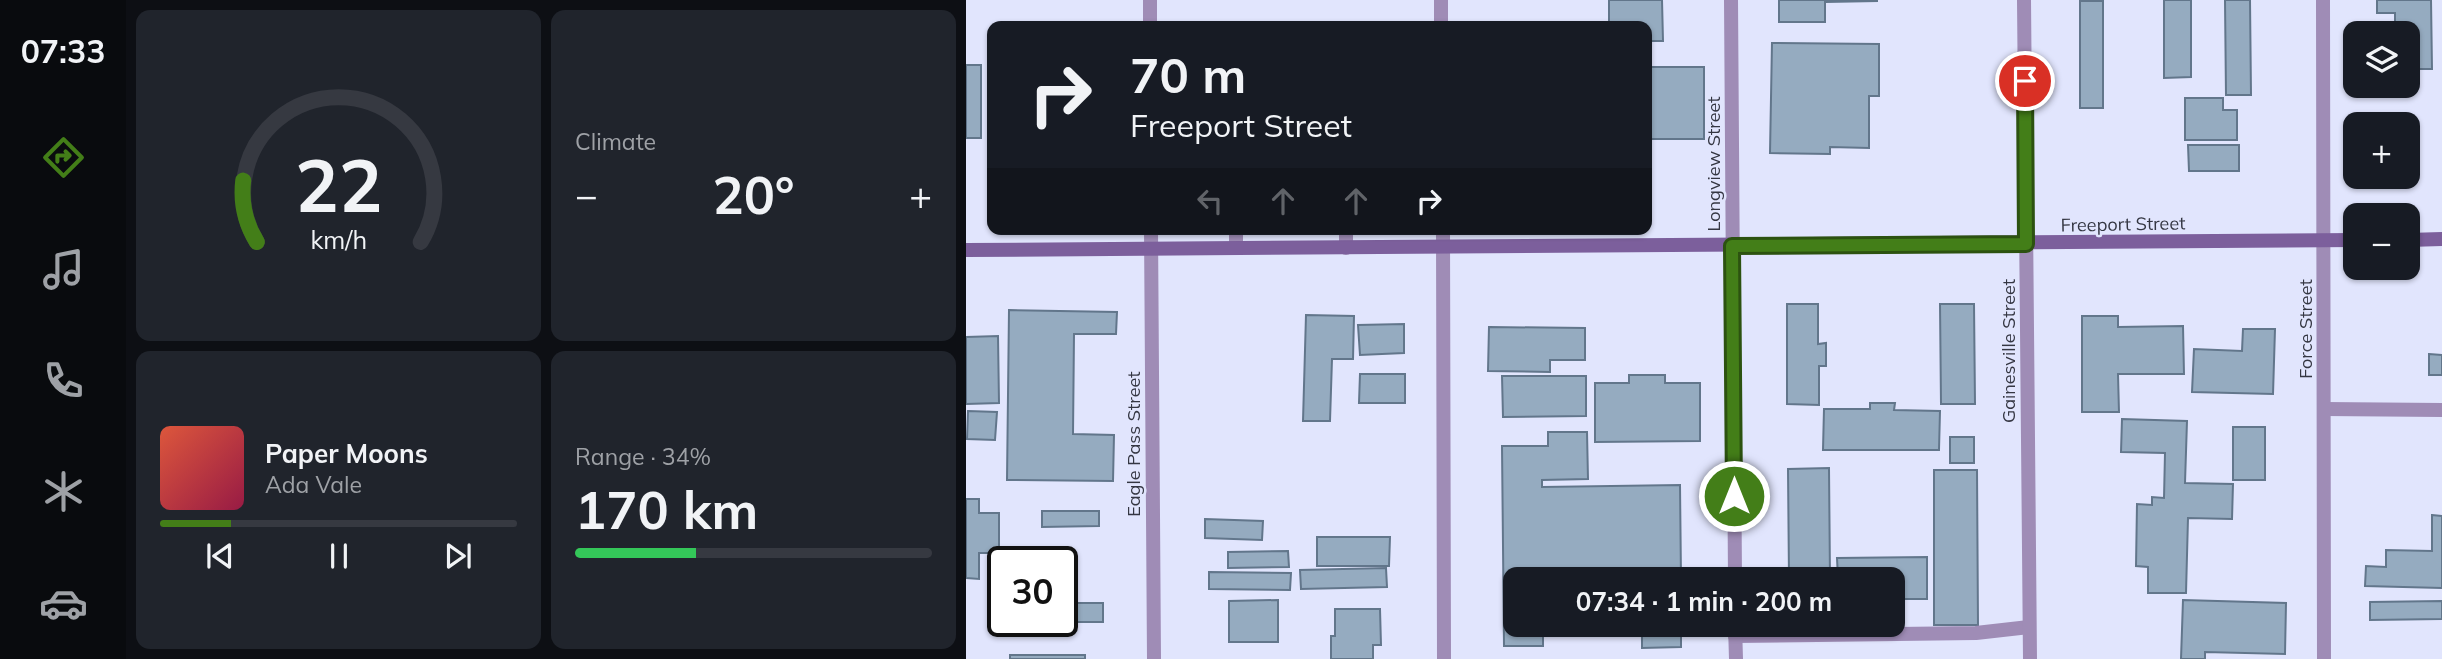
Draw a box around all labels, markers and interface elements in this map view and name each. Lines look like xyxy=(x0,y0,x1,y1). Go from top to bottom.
map controls xyxy=(2343,21,2420,280)
button: layers xyxy=(2343,21,2420,98)
text: 07:33 xyxy=(21,31,105,71)
text: 70 m xyxy=(1130,44,1246,105)
icon: right xyxy=(1015,49,1106,140)
pin xyxy=(1995,51,2055,111)
icon: arrive xyxy=(2006,62,2044,100)
street label: Longview Street xyxy=(1702,96,1725,232)
text: Freeport Street xyxy=(1130,105,1352,145)
button: + xyxy=(2343,112,2420,189)
text: Climate xyxy=(575,127,656,156)
icon: directions xyxy=(39,133,88,182)
text: 22 xyxy=(295,139,382,230)
text: 20° xyxy=(712,162,795,227)
text: − xyxy=(575,171,598,219)
text: + xyxy=(909,171,932,219)
icon: left xyxy=(1191,182,1229,220)
icon: ahead xyxy=(1264,182,1302,220)
icon: ahead xyxy=(1337,182,1375,220)
icon: right xyxy=(1410,182,1448,220)
button: − xyxy=(2343,203,2420,280)
street label: Freeport Street xyxy=(2060,211,2186,237)
text: km/h xyxy=(310,223,367,254)
icon: music xyxy=(39,245,88,294)
street label: Gainesville Street xyxy=(1997,279,2020,423)
street label: Force Street xyxy=(2294,279,2317,379)
icon: phone xyxy=(39,356,88,405)
street label: Eagle Pass Street xyxy=(1122,371,1145,517)
text: Paper Moons xyxy=(265,437,428,470)
text: Range · 34% xyxy=(575,442,711,471)
position arrow xyxy=(1697,459,1771,533)
icon: climate xyxy=(39,467,88,516)
text: Ada Vale xyxy=(265,470,362,499)
text: 170 km xyxy=(575,477,758,542)
icon: previous xyxy=(201,537,239,575)
icon: pause xyxy=(320,537,358,575)
icon: next xyxy=(439,537,477,575)
speed limit sign: 30 xyxy=(987,546,1078,637)
icon: car xyxy=(39,579,88,628)
text: 07:34 · 1 min · 200 m xyxy=(1576,585,1832,618)

